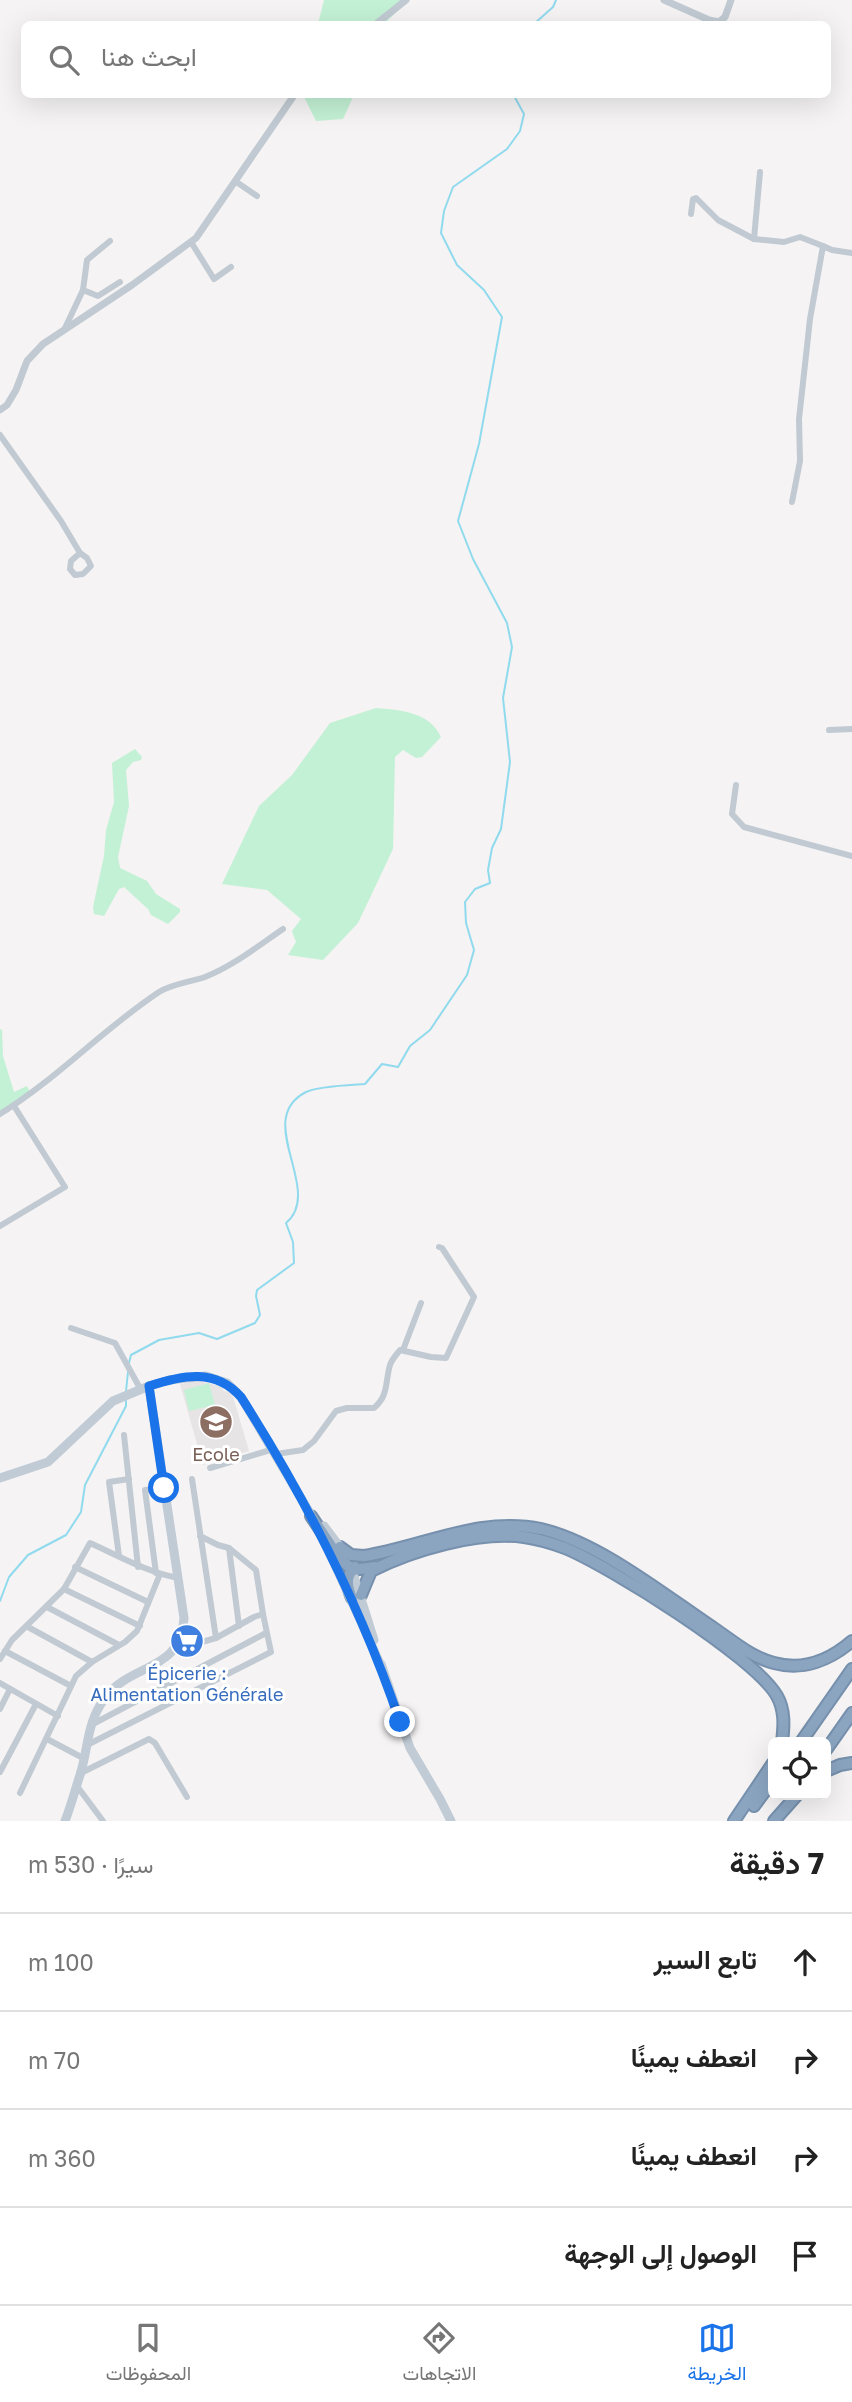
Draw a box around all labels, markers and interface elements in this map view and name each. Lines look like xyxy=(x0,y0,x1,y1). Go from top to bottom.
search box xyxy=(21,21,831,98)
icon: search xyxy=(45,41,83,79)
text: ابحث هنا xyxy=(101,41,197,72)
school or university icon: Ecole xyxy=(197,1403,235,1441)
place label: Ecole xyxy=(192,1443,240,1465)
route start xyxy=(148,1472,179,1503)
supermarket icon: Épicerie : Alimentation Générale xyxy=(168,1622,206,1660)
place label: Épicerie : Alimentation Générale xyxy=(91,1662,283,1705)
route end xyxy=(384,1706,415,1737)
map controls xyxy=(768,1737,831,1800)
button: locate xyxy=(768,1737,831,1800)
text: 7 دقيقة xyxy=(729,1845,824,1881)
text: سيرًا · 530 m xyxy=(28,1850,154,1878)
icon: ahead xyxy=(786,1943,824,1981)
text: تابع السير xyxy=(654,1944,757,1975)
text: 100 m xyxy=(28,1948,94,1976)
icon: right xyxy=(786,2041,824,2079)
text: انعطف يمينًا xyxy=(631,2042,757,2073)
text: 70 m xyxy=(28,2046,81,2074)
icon: right xyxy=(786,2139,824,2177)
text: انعطف يمينًا xyxy=(631,2140,757,2171)
text: 360 m xyxy=(28,2144,96,2172)
icon: arrive xyxy=(786,2237,824,2275)
text: الوصول إلى الوجهة xyxy=(564,2238,757,2269)
tab: المحفوظات xyxy=(106,2319,191,2390)
tab: الاتجاهات xyxy=(403,2319,476,2390)
tab: الخريطة xyxy=(688,2319,746,2390)

